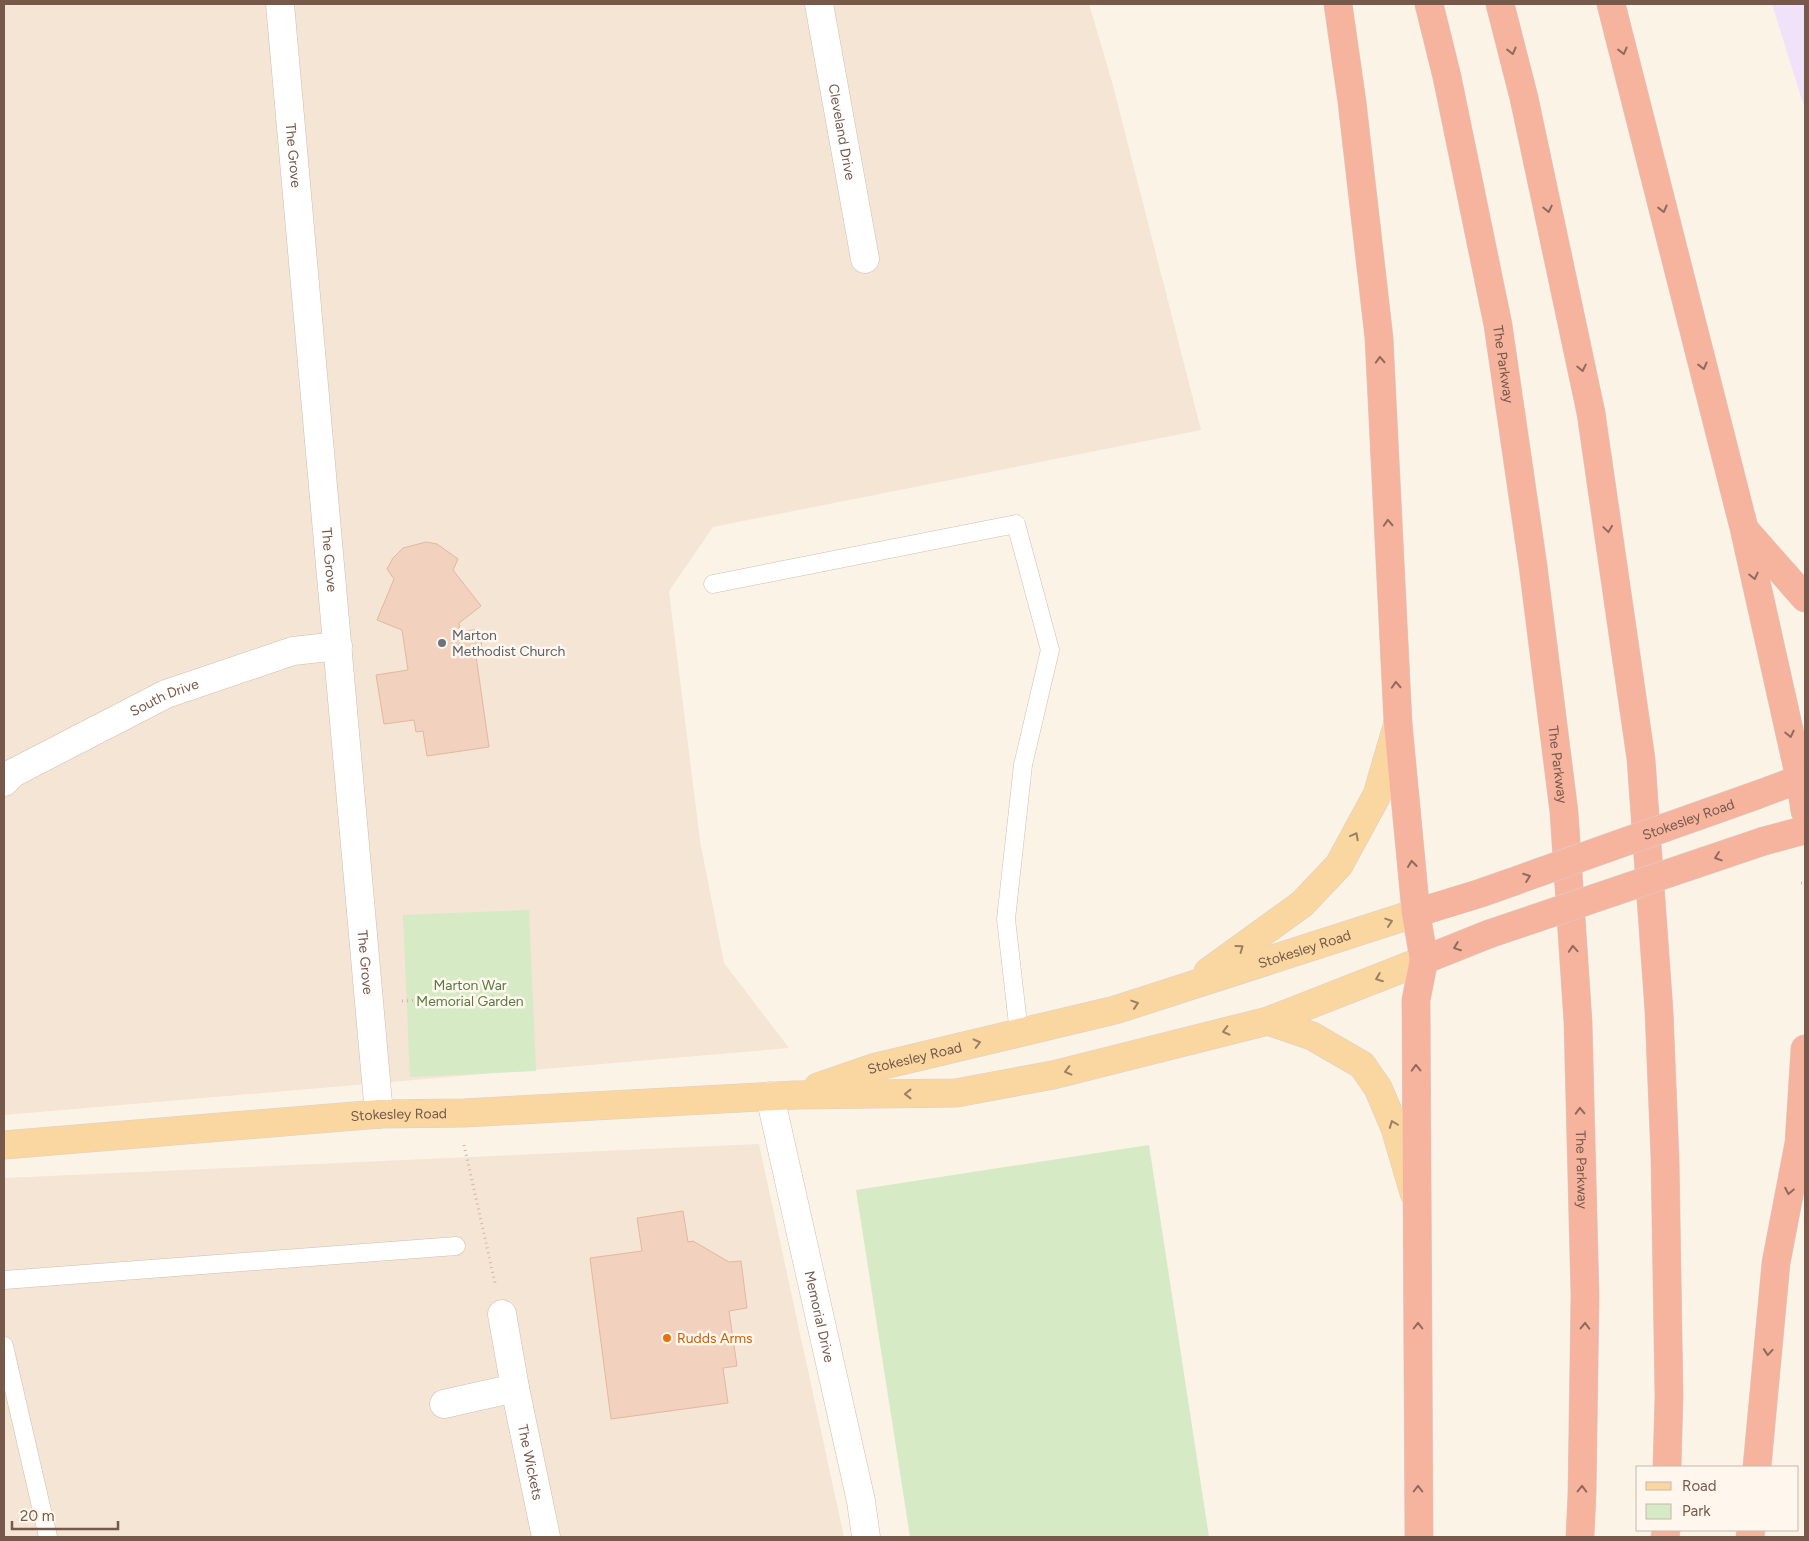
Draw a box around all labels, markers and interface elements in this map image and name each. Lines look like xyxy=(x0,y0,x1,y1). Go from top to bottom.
one-way arrow xyxy=(1506,46,1517,55)
one-way arrow xyxy=(1617,47,1628,55)
street label: Cleveland Drive xyxy=(825,82,859,182)
street label: The Grove xyxy=(282,122,305,189)
one-way arrow xyxy=(1657,204,1668,213)
one-way arrow xyxy=(1542,205,1553,214)
street label: The Parkway xyxy=(1490,324,1518,405)
one-way arrow xyxy=(1375,356,1386,364)
one-way arrow xyxy=(1697,362,1708,371)
one-way arrow xyxy=(1576,364,1587,373)
one-way arrow xyxy=(1383,518,1394,526)
one-way arrow xyxy=(1602,525,1613,533)
street label: The Grove xyxy=(318,527,341,593)
one-way arrow xyxy=(1748,571,1759,580)
place label: Marton Methodist Church xyxy=(452,627,565,660)
marker: Marton Methodist Church xyxy=(436,637,448,649)
street label: South Drive xyxy=(127,675,201,720)
one-way arrow xyxy=(1391,681,1402,689)
street label: The Parkway xyxy=(1545,724,1571,805)
one-way arrow xyxy=(1784,730,1795,739)
street label: Stokesley Road xyxy=(1640,795,1737,844)
one-way arrow xyxy=(1348,832,1358,841)
one-way arrow xyxy=(1714,851,1722,861)
one-way arrow xyxy=(1407,860,1418,868)
one-way arrow xyxy=(1522,873,1531,883)
one-way arrow xyxy=(1385,917,1393,927)
street label: Stokesley Road xyxy=(1256,926,1353,972)
street label: The Grove xyxy=(354,929,377,996)
one-way arrow xyxy=(1453,941,1462,951)
one-way arrow xyxy=(1234,945,1244,954)
one-way arrow xyxy=(1567,945,1578,953)
one-way arrow xyxy=(1375,972,1383,982)
park label: Marton War Memorial Garden xyxy=(416,977,524,1010)
one-way arrow xyxy=(1130,999,1138,1009)
one-way arrow xyxy=(1221,1025,1230,1036)
street label: Stokesley Road xyxy=(865,1038,963,1078)
one-way arrow xyxy=(972,1038,981,1049)
one-way arrow xyxy=(1411,1063,1421,1071)
one-way arrow xyxy=(1064,1065,1072,1076)
one-way arrow xyxy=(903,1089,911,1099)
street label: Stokesley Road xyxy=(350,1105,447,1125)
one-way arrow xyxy=(1575,1107,1585,1114)
one-way arrow xyxy=(1389,1120,1399,1129)
street label: The Parkway xyxy=(1572,1130,1591,1210)
one-way arrow xyxy=(1785,1186,1795,1195)
street label: Memorial Drive xyxy=(801,1269,838,1364)
one-way arrow xyxy=(1413,1322,1423,1330)
one-way arrow xyxy=(1579,1322,1590,1330)
place label: Rudds Arms xyxy=(677,1330,753,1347)
marker: Rudds Arms xyxy=(661,1332,673,1344)
one-way arrow xyxy=(1762,1348,1773,1356)
street label: The Wickets xyxy=(514,1423,547,1502)
legend xyxy=(1636,1466,1799,1531)
text: Road xyxy=(1682,1477,1717,1495)
one-way arrow xyxy=(1413,1484,1423,1492)
one-way arrow xyxy=(1577,1484,1587,1492)
scale bar xyxy=(12,1498,119,1530)
text: Park xyxy=(1682,1502,1711,1520)
text: 20 m xyxy=(20,1507,54,1525)

